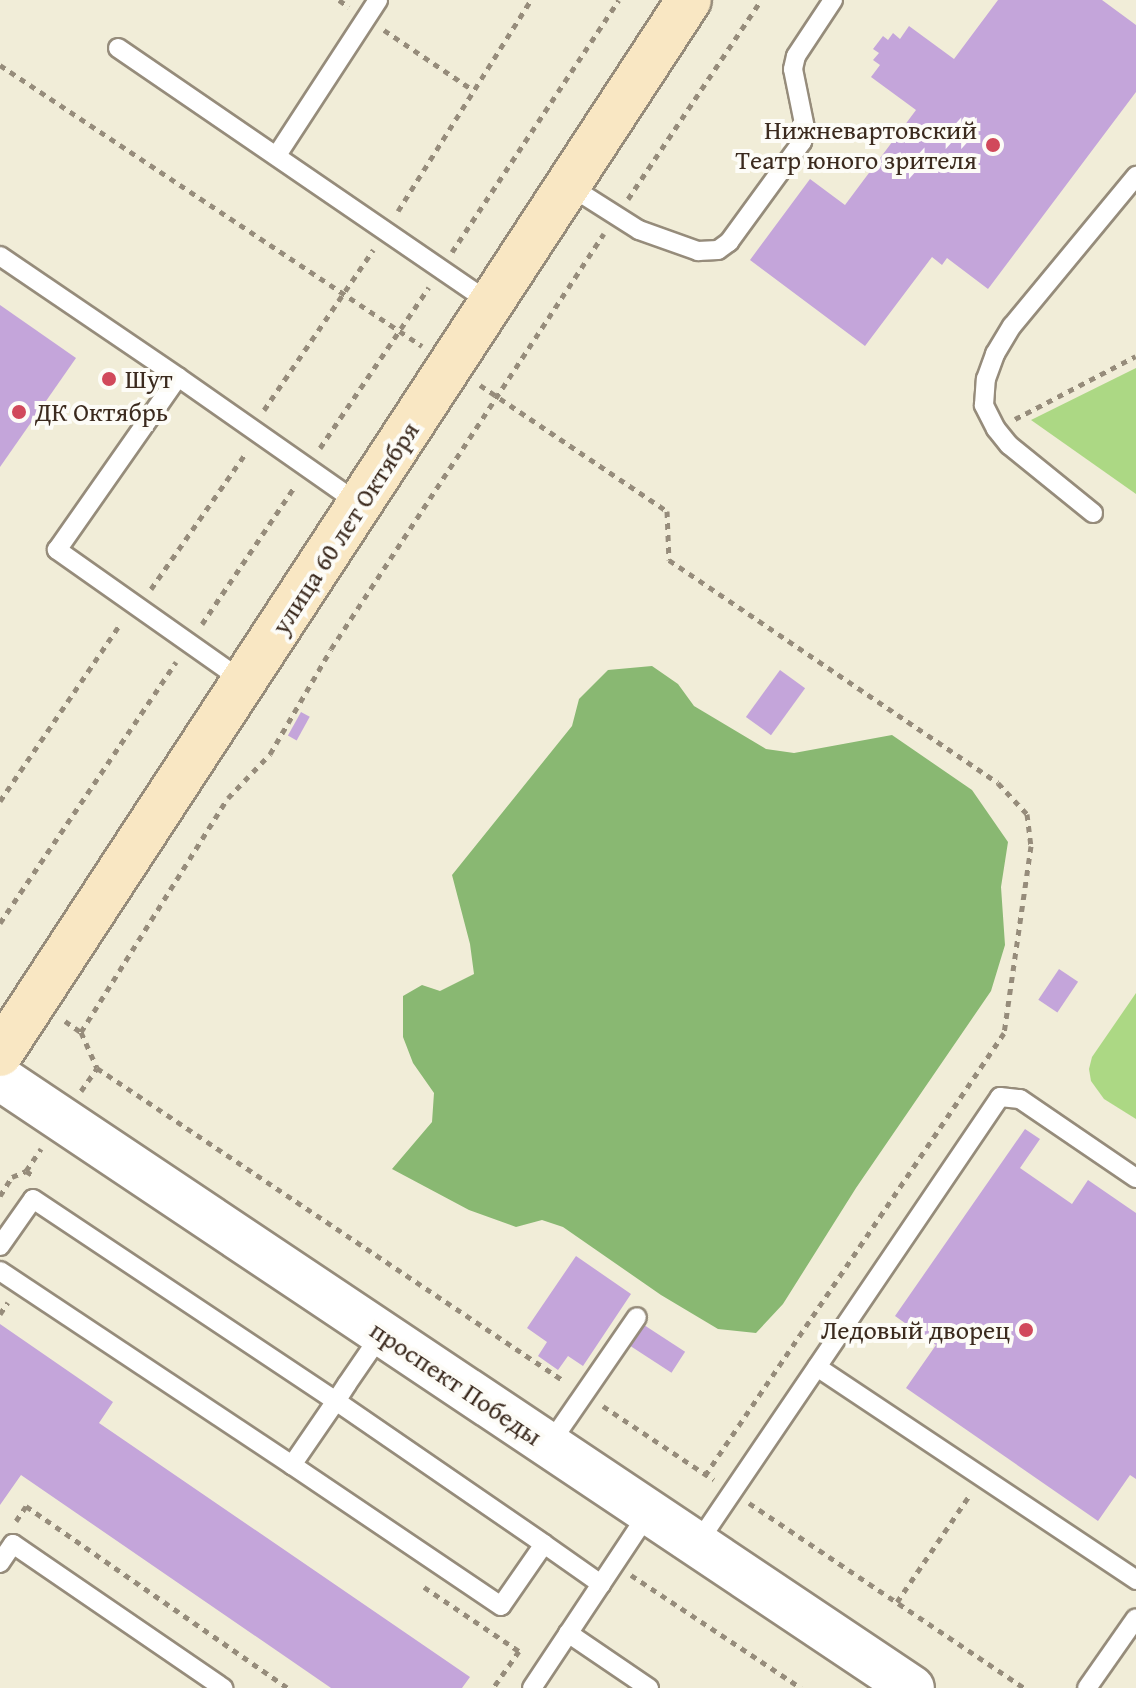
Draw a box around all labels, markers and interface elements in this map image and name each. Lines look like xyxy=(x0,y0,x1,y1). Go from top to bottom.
place label: Нижневартовский Театр юного зрителя xyxy=(735,114,977,176)
marker: Нижневартовский Театр юного зрителя xyxy=(984,136,1002,154)
place label: Шут xyxy=(125,363,173,395)
marker: Шут xyxy=(100,370,118,388)
place label: ДК Октябрь xyxy=(35,396,168,428)
marker: ДК Октябрь xyxy=(10,403,28,421)
street label: улица 60 лет Октября xyxy=(265,416,425,640)
street label: проспект Победы xyxy=(364,1314,548,1452)
place label: Ледовый дворец xyxy=(821,1314,1010,1346)
marker: Ледовый дворец xyxy=(1017,1321,1035,1339)

